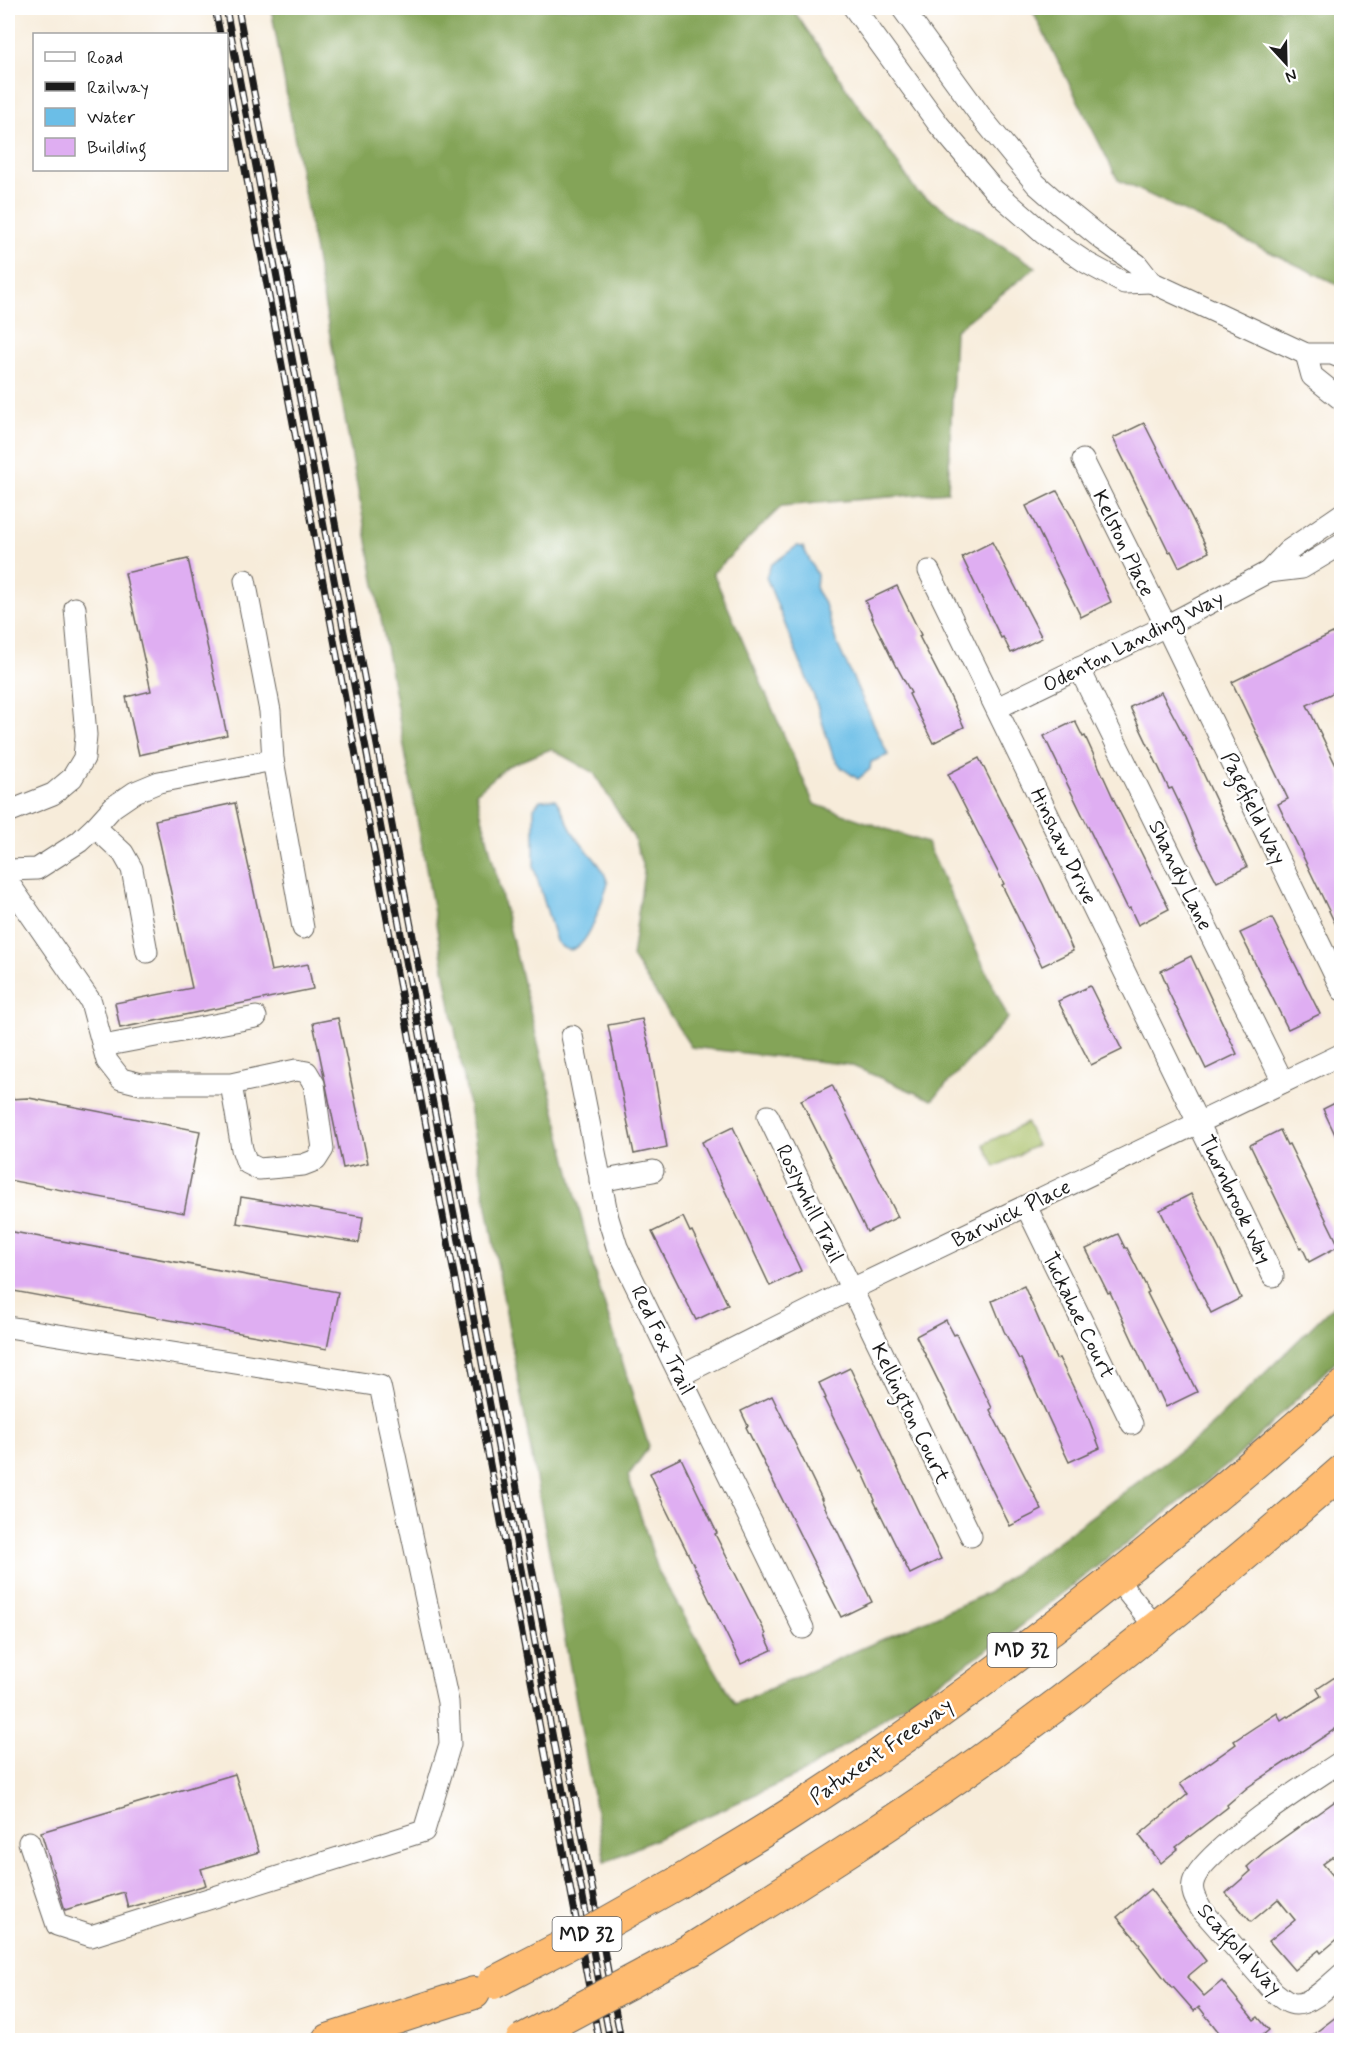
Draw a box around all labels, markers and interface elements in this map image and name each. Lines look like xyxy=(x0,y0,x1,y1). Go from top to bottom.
legend xyxy=(33,33,228,171)
north arrow xyxy=(1256,33,1316,93)
text: Road xyxy=(87,46,123,70)
text: N xyxy=(1282,64,1300,87)
text: Railway xyxy=(87,76,149,100)
text: Water xyxy=(87,106,136,130)
text: Building xyxy=(87,136,147,162)
street label: Kelston Place xyxy=(1085,485,1161,601)
street label: Odenton Landing Way xyxy=(1038,584,1229,701)
street label: Pagefield Way xyxy=(1212,748,1292,870)
street label: Hinshaw Drive xyxy=(1023,784,1103,909)
street label: Shandy Lane xyxy=(1141,816,1219,935)
street label: Thornbrook Way xyxy=(1192,1131,1278,1268)
street label: Roslynhill Trail xyxy=(769,1140,850,1267)
street label: Barwick Place xyxy=(947,1173,1076,1255)
street label: Tuckahoe Court xyxy=(1035,1247,1121,1383)
street label: Red Fox Trail xyxy=(624,1281,701,1400)
street label: Kellington Court xyxy=(862,1339,957,1490)
road number: MD 32 xyxy=(988,1633,1056,1667)
street label: Patuxent Freeway xyxy=(804,1692,959,1812)
street label: Scaffold Way xyxy=(1189,1898,1288,2003)
road number: MD 32 xyxy=(552,1917,622,1951)

